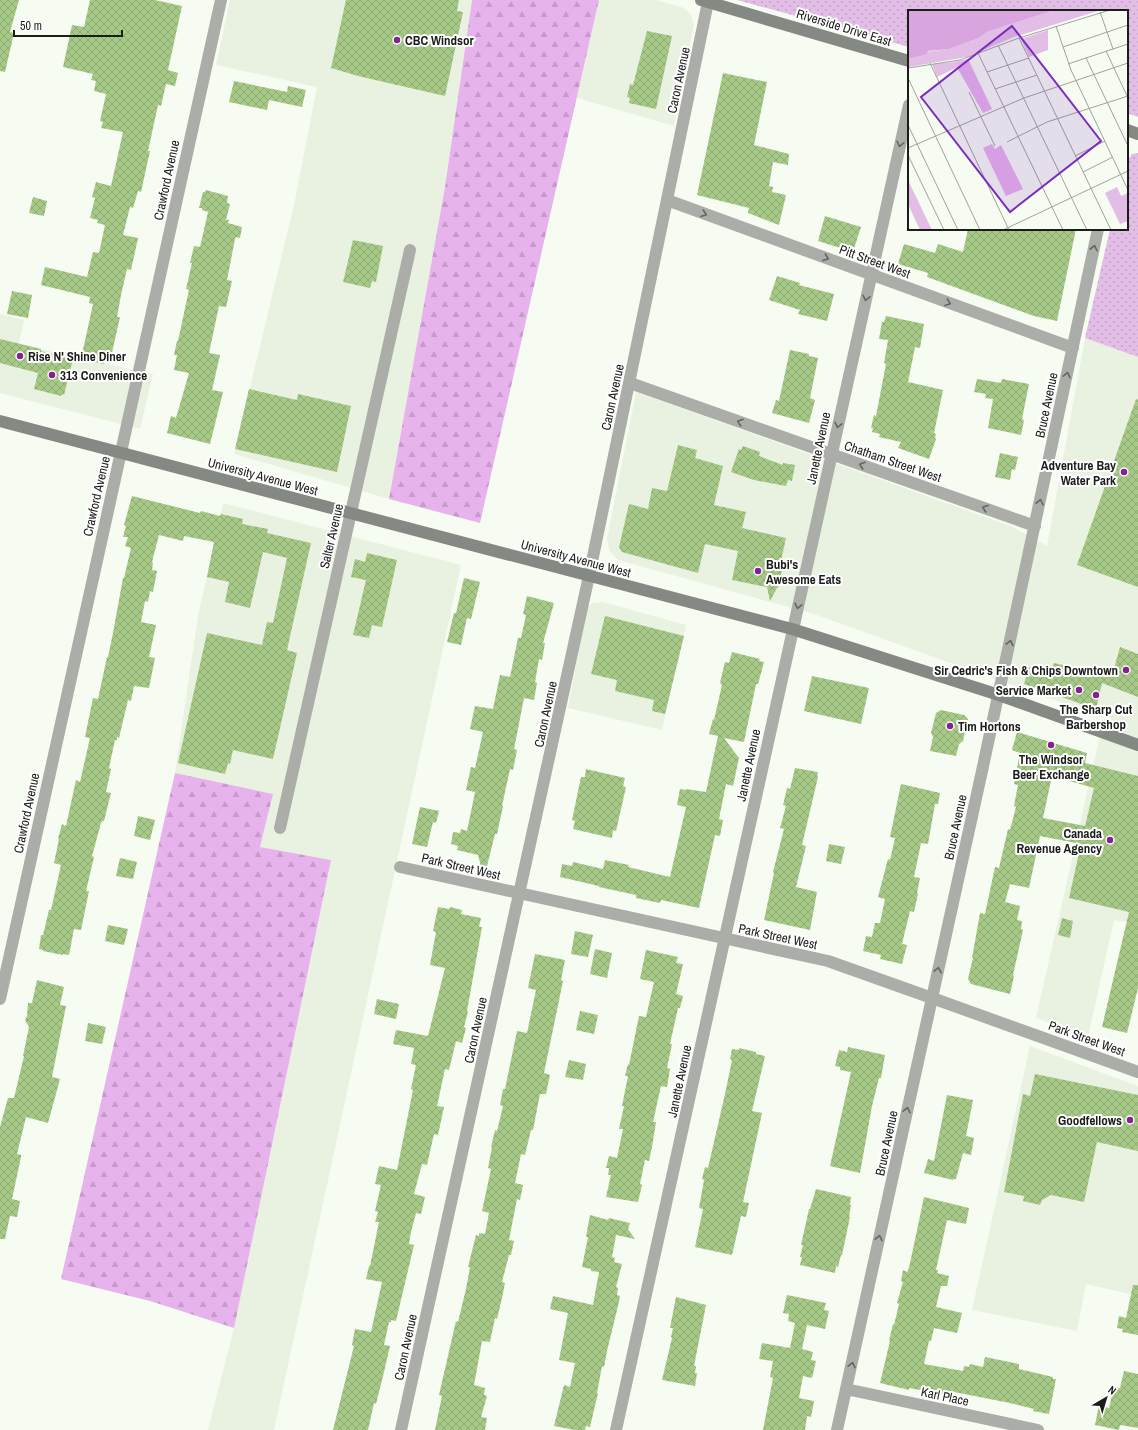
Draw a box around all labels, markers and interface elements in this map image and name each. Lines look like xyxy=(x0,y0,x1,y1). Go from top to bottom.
street label: Riverside Drive East xyxy=(794,5,893,50)
inset map xyxy=(908,10,1128,230)
scale bar xyxy=(14,12,122,38)
text: 50 m xyxy=(20,18,42,34)
place label: CBC Windsor xyxy=(405,32,474,49)
marker: CBC Windsor xyxy=(392,35,402,45)
street label: Caron Avenue xyxy=(663,45,694,115)
street label: Crawford Avenue xyxy=(150,138,183,222)
one-way arrow xyxy=(897,140,905,147)
one-way arrow xyxy=(700,209,707,217)
street label: Pitt Street West xyxy=(837,241,913,282)
one-way arrow xyxy=(1090,245,1098,251)
one-way arrow xyxy=(823,254,830,262)
one-way arrow xyxy=(862,294,871,301)
one-way arrow xyxy=(945,298,952,306)
place label: Rise N' Shine Diner xyxy=(28,348,127,365)
marker: Rise N' Shine Diner xyxy=(15,351,25,361)
street label: Caron Avenue xyxy=(597,362,628,432)
place label: 313 Convenience xyxy=(60,367,147,384)
marker: 313 Convenience xyxy=(47,370,57,380)
street label: Bruce Avenue xyxy=(1031,371,1062,439)
one-way arrow xyxy=(1063,372,1071,378)
street label: Janette Avenue xyxy=(803,410,834,486)
one-way arrow xyxy=(736,418,743,426)
one-way arrow xyxy=(834,421,842,428)
street label: Chatham Street West xyxy=(842,437,944,486)
street label: Crawford Avenue xyxy=(79,454,114,538)
street label: University Avenue West xyxy=(206,454,320,499)
place label: Adventure Bay Water Park xyxy=(1041,457,1116,489)
one-way arrow xyxy=(859,461,866,470)
marker: Adventure Bay Water Park xyxy=(1119,467,1129,477)
one-way arrow xyxy=(1035,499,1043,505)
street label: Salter Avenue xyxy=(316,502,347,570)
one-way arrow xyxy=(981,505,988,513)
street label: University Avenue West xyxy=(519,536,633,581)
place label: Bubi's Awesome Eats xyxy=(766,556,841,588)
marker: Bubi's Awesome Eats xyxy=(753,566,763,576)
one-way arrow xyxy=(794,603,802,609)
one-way arrow xyxy=(1005,640,1013,646)
place label: Sir Cedric's Fish & Chips Downtown xyxy=(934,662,1118,679)
marker: Sir Cedric's Fish & Chips Downtown xyxy=(1121,665,1131,675)
street label: Caron Avenue xyxy=(530,679,561,749)
place label: Service Market xyxy=(996,682,1071,699)
marker: Service Market xyxy=(1074,685,1084,695)
marker: The Sharp Cut Barbershop xyxy=(1091,690,1101,700)
place label: The Sharp Cut Barbershop xyxy=(1060,701,1133,733)
place label: Tim Hortons xyxy=(958,718,1021,735)
marker: Tim Hortons xyxy=(945,721,955,731)
street label: Janette Avenue xyxy=(733,727,764,803)
marker: The Windsor Beer Exchange xyxy=(1046,740,1056,750)
place label: The Windsor Beer Exchange xyxy=(1012,751,1090,783)
street label: Crawford Avenue xyxy=(10,771,43,855)
street label: Bruce Avenue xyxy=(940,793,971,861)
place label: Canada Revenue Agency xyxy=(1016,825,1102,857)
marker: Canada Revenue Agency xyxy=(1105,835,1115,845)
street label: Park Street West xyxy=(420,849,502,884)
street label: Park Street West xyxy=(737,920,819,953)
one-way arrow xyxy=(934,967,942,973)
street label: Caron Avenue xyxy=(460,995,491,1065)
street label: Park Street West xyxy=(1046,1017,1128,1060)
street label: Janette Avenue xyxy=(664,1043,695,1119)
one-way arrow xyxy=(902,1107,910,1114)
street label: Bruce Avenue xyxy=(871,1109,902,1177)
place label: Goodfellows xyxy=(1058,1112,1122,1129)
marker: Goodfellows xyxy=(1125,1115,1135,1125)
one-way arrow xyxy=(875,1234,883,1241)
street label: Caron Avenue xyxy=(390,1312,421,1382)
one-way arrow xyxy=(847,1361,855,1368)
north arrow xyxy=(1086,1378,1126,1418)
street label: Karl Place xyxy=(919,1383,970,1410)
text: N xyxy=(1105,1383,1119,1398)

